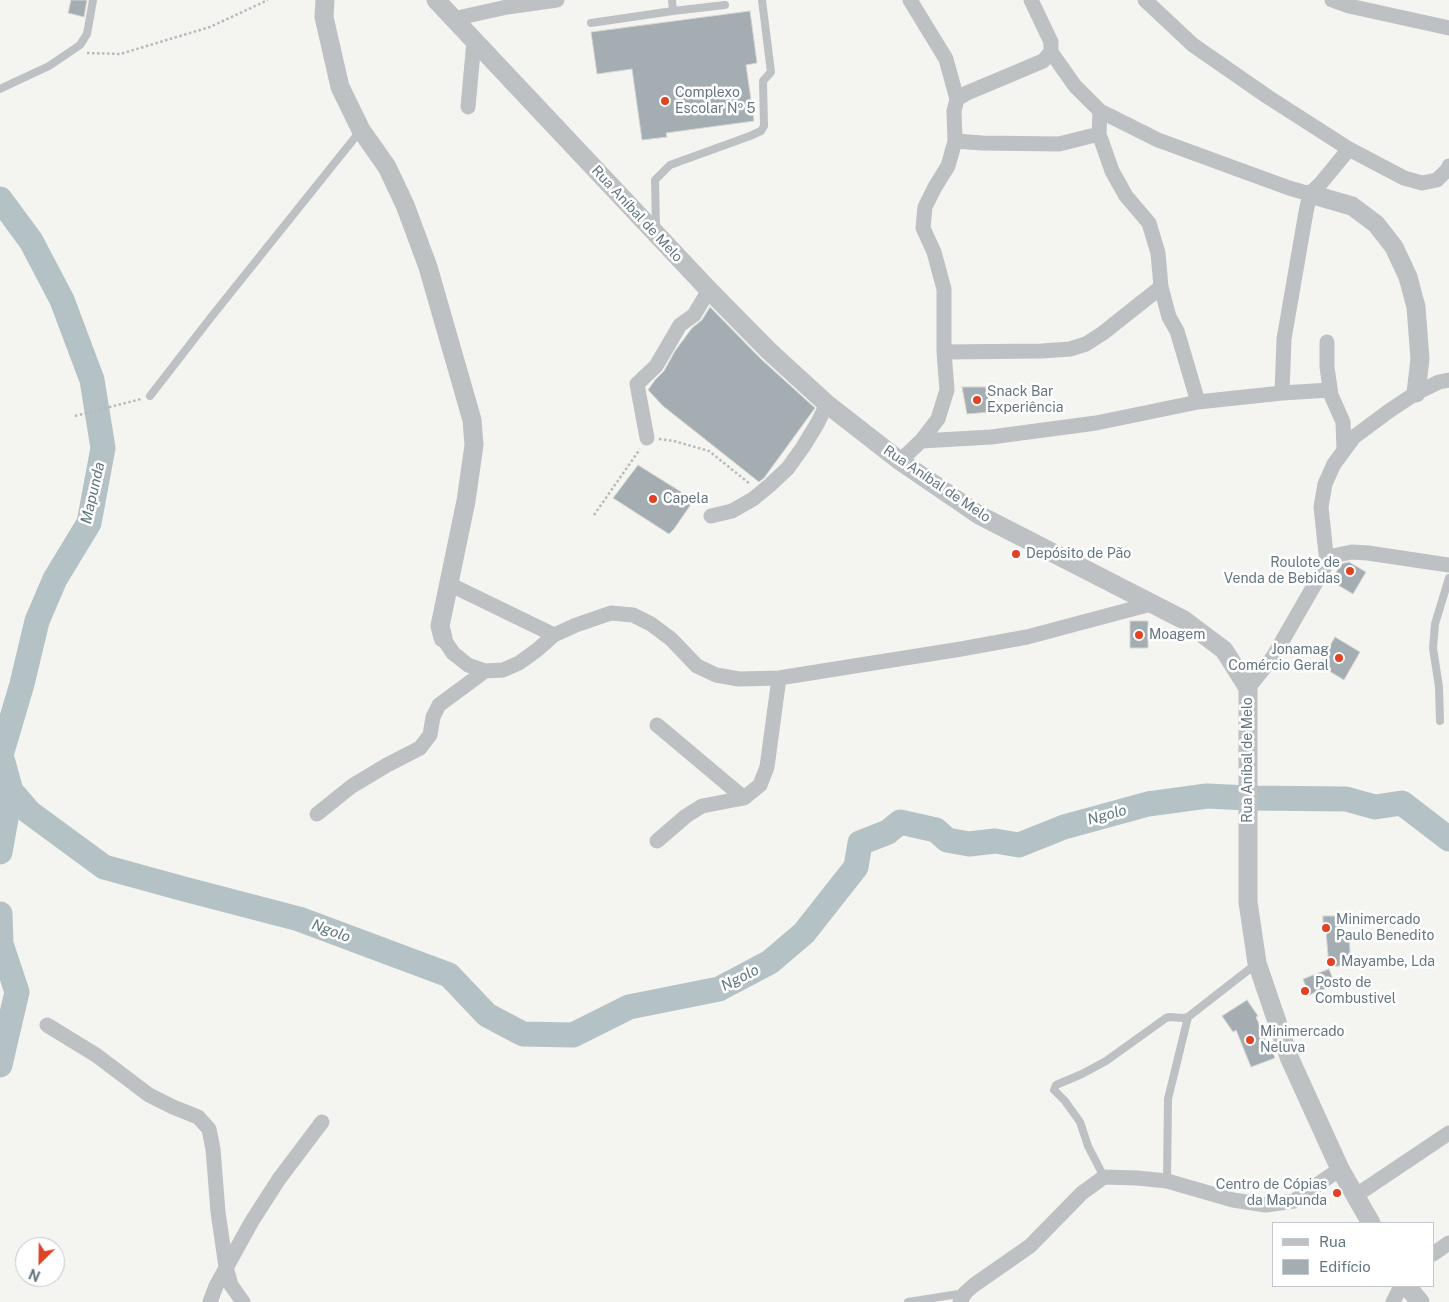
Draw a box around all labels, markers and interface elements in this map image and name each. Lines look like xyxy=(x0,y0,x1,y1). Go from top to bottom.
place label: Complexo Escolar Nº 5 xyxy=(675,85,756,118)
marker: Complexo Escolar Nº 5 xyxy=(659,95,671,107)
street label: Rua Aníbal de Melo xyxy=(588,162,686,266)
place label: Snack Bar Experiência xyxy=(987,384,1063,417)
marker: Snack Bar Experiência xyxy=(971,394,983,406)
street label: Rua Aníbal de Melo xyxy=(880,442,994,526)
water label: Mapunda xyxy=(77,460,109,526)
place label: Capela xyxy=(663,491,708,507)
marker: Capela xyxy=(647,493,659,505)
place label: Depósito de Pão xyxy=(1026,546,1131,562)
marker: Depósito de Pão xyxy=(1010,548,1022,560)
place label: Roulote de Venda de Bebidas xyxy=(1224,555,1340,588)
marker: Roulote de Venda de Bebidas xyxy=(1344,565,1356,577)
place label: Moagem xyxy=(1149,627,1205,643)
marker: Moagem xyxy=(1133,629,1145,641)
place label: Jonamag Comércio Geral xyxy=(1228,642,1329,674)
marker: Jonamag Comércio Geral xyxy=(1333,652,1345,664)
street label: Rua Aníbal de Melo xyxy=(1240,697,1256,823)
water label: Ngolo xyxy=(1085,801,1129,829)
place label: Minimercado Paulo Benedito xyxy=(1336,912,1434,944)
water label: Ngolo xyxy=(309,916,353,946)
marker: Minimercado Paulo Benedito xyxy=(1320,922,1332,934)
place label: Mayambe, Lda xyxy=(1341,954,1435,970)
marker: Mayambe, Lda xyxy=(1325,956,1337,968)
water label: Ngolo xyxy=(718,961,762,995)
place label: Posto de Combustivel xyxy=(1315,975,1396,1008)
marker: Posto de Combustivel xyxy=(1299,985,1311,997)
place label: Minimercado Neluva xyxy=(1260,1024,1345,1056)
marker: Minimercado Neluva xyxy=(1244,1034,1256,1046)
place label: Centro de Cópias da Mapunda xyxy=(1216,1177,1327,1210)
marker: Centro de Cópias da Mapunda xyxy=(1331,1187,1343,1199)
legend xyxy=(1272,1222,1434,1287)
text: Rua xyxy=(1319,1233,1346,1250)
north arrow xyxy=(15,1237,65,1287)
text: Edifício xyxy=(1319,1258,1371,1275)
text: N xyxy=(26,1265,43,1284)

